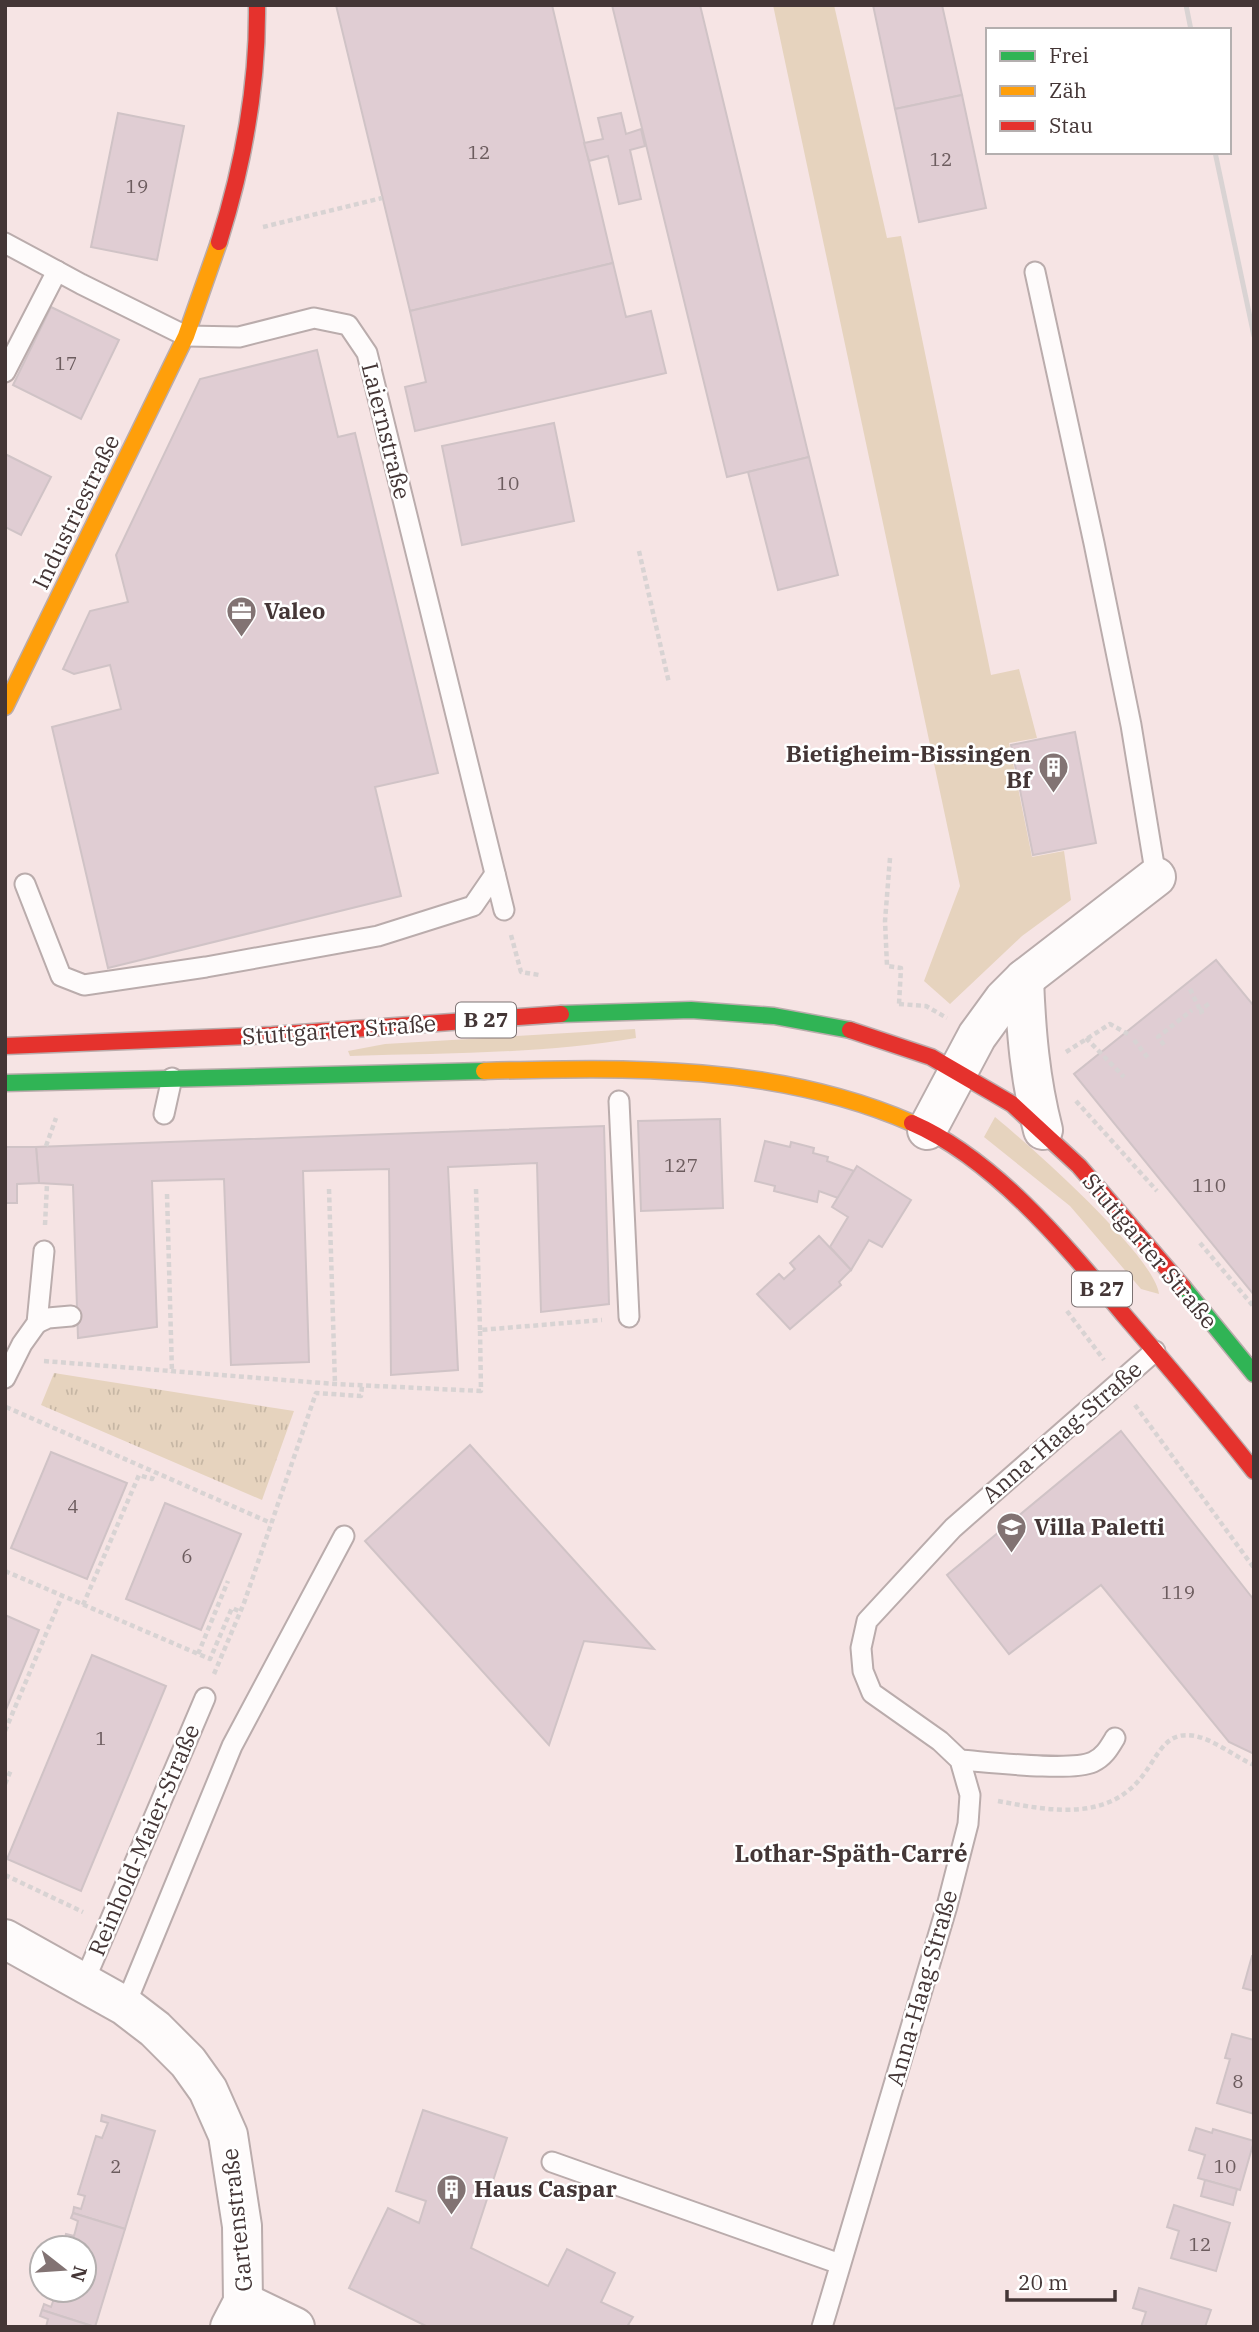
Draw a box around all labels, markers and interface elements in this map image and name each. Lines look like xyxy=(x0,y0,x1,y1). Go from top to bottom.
legend xyxy=(986,28,1231,154)
text: Frei xyxy=(1049,41,1089,69)
text: Zäh xyxy=(1049,76,1087,104)
text: Stau xyxy=(1049,111,1093,139)
house number: 12 xyxy=(468,140,490,164)
house number: 12 xyxy=(930,147,952,171)
house number: 19 xyxy=(126,174,148,198)
house number: 17 xyxy=(55,351,77,375)
street label: Laiernstraße xyxy=(356,359,418,502)
street label: Industriestraße xyxy=(25,429,126,594)
house number: 10 xyxy=(497,471,519,495)
office icon: Valeo xyxy=(224,594,258,638)
place label: Valeo xyxy=(264,595,325,625)
place label: Bietigheim-Bissingen Bf xyxy=(786,738,1033,794)
building icon: Bietigheim-Bissingen Bf xyxy=(1037,750,1071,794)
road number: B 27 xyxy=(456,1002,516,1038)
street label: Stuttgarter Straße xyxy=(241,1007,437,1051)
house number: 127 xyxy=(664,1153,698,1177)
street label: Stuttgarter Straße xyxy=(1077,1166,1225,1335)
house number: 110 xyxy=(1192,1173,1226,1197)
road number: B 27 xyxy=(1072,1272,1132,1306)
street label: Anna-Haag-Straße xyxy=(975,1354,1148,1509)
house number: 4 xyxy=(67,1494,79,1518)
school or university icon: Villa Paletti xyxy=(994,1510,1028,1554)
place label: Villa Paletti xyxy=(1034,1511,1165,1541)
house number: 6 xyxy=(181,1544,193,1568)
house number: 119 xyxy=(1161,1580,1195,1604)
street label: Reinhold-Maier-Straße xyxy=(81,1719,205,1960)
house number: 1 xyxy=(95,1726,107,1750)
district label: Lothar-Späth-Carré xyxy=(735,1837,967,1869)
street label: Anna-Haag-Straße xyxy=(879,1886,963,2089)
house number: 8 xyxy=(1232,2069,1244,2093)
street label: Gartenstraße xyxy=(214,2147,258,2293)
house number: 2 xyxy=(110,2154,122,2178)
house number: 10 xyxy=(1214,2154,1236,2178)
building icon: Haus Caspar xyxy=(434,2172,468,2216)
place label: Haus Caspar xyxy=(474,2173,618,2203)
house number: 12 xyxy=(1189,2232,1211,2256)
north arrow xyxy=(28,2234,98,2304)
scale bar xyxy=(1007,2258,1116,2302)
text: N xyxy=(66,2263,93,2285)
text: 20 m xyxy=(1018,2268,1068,2296)

